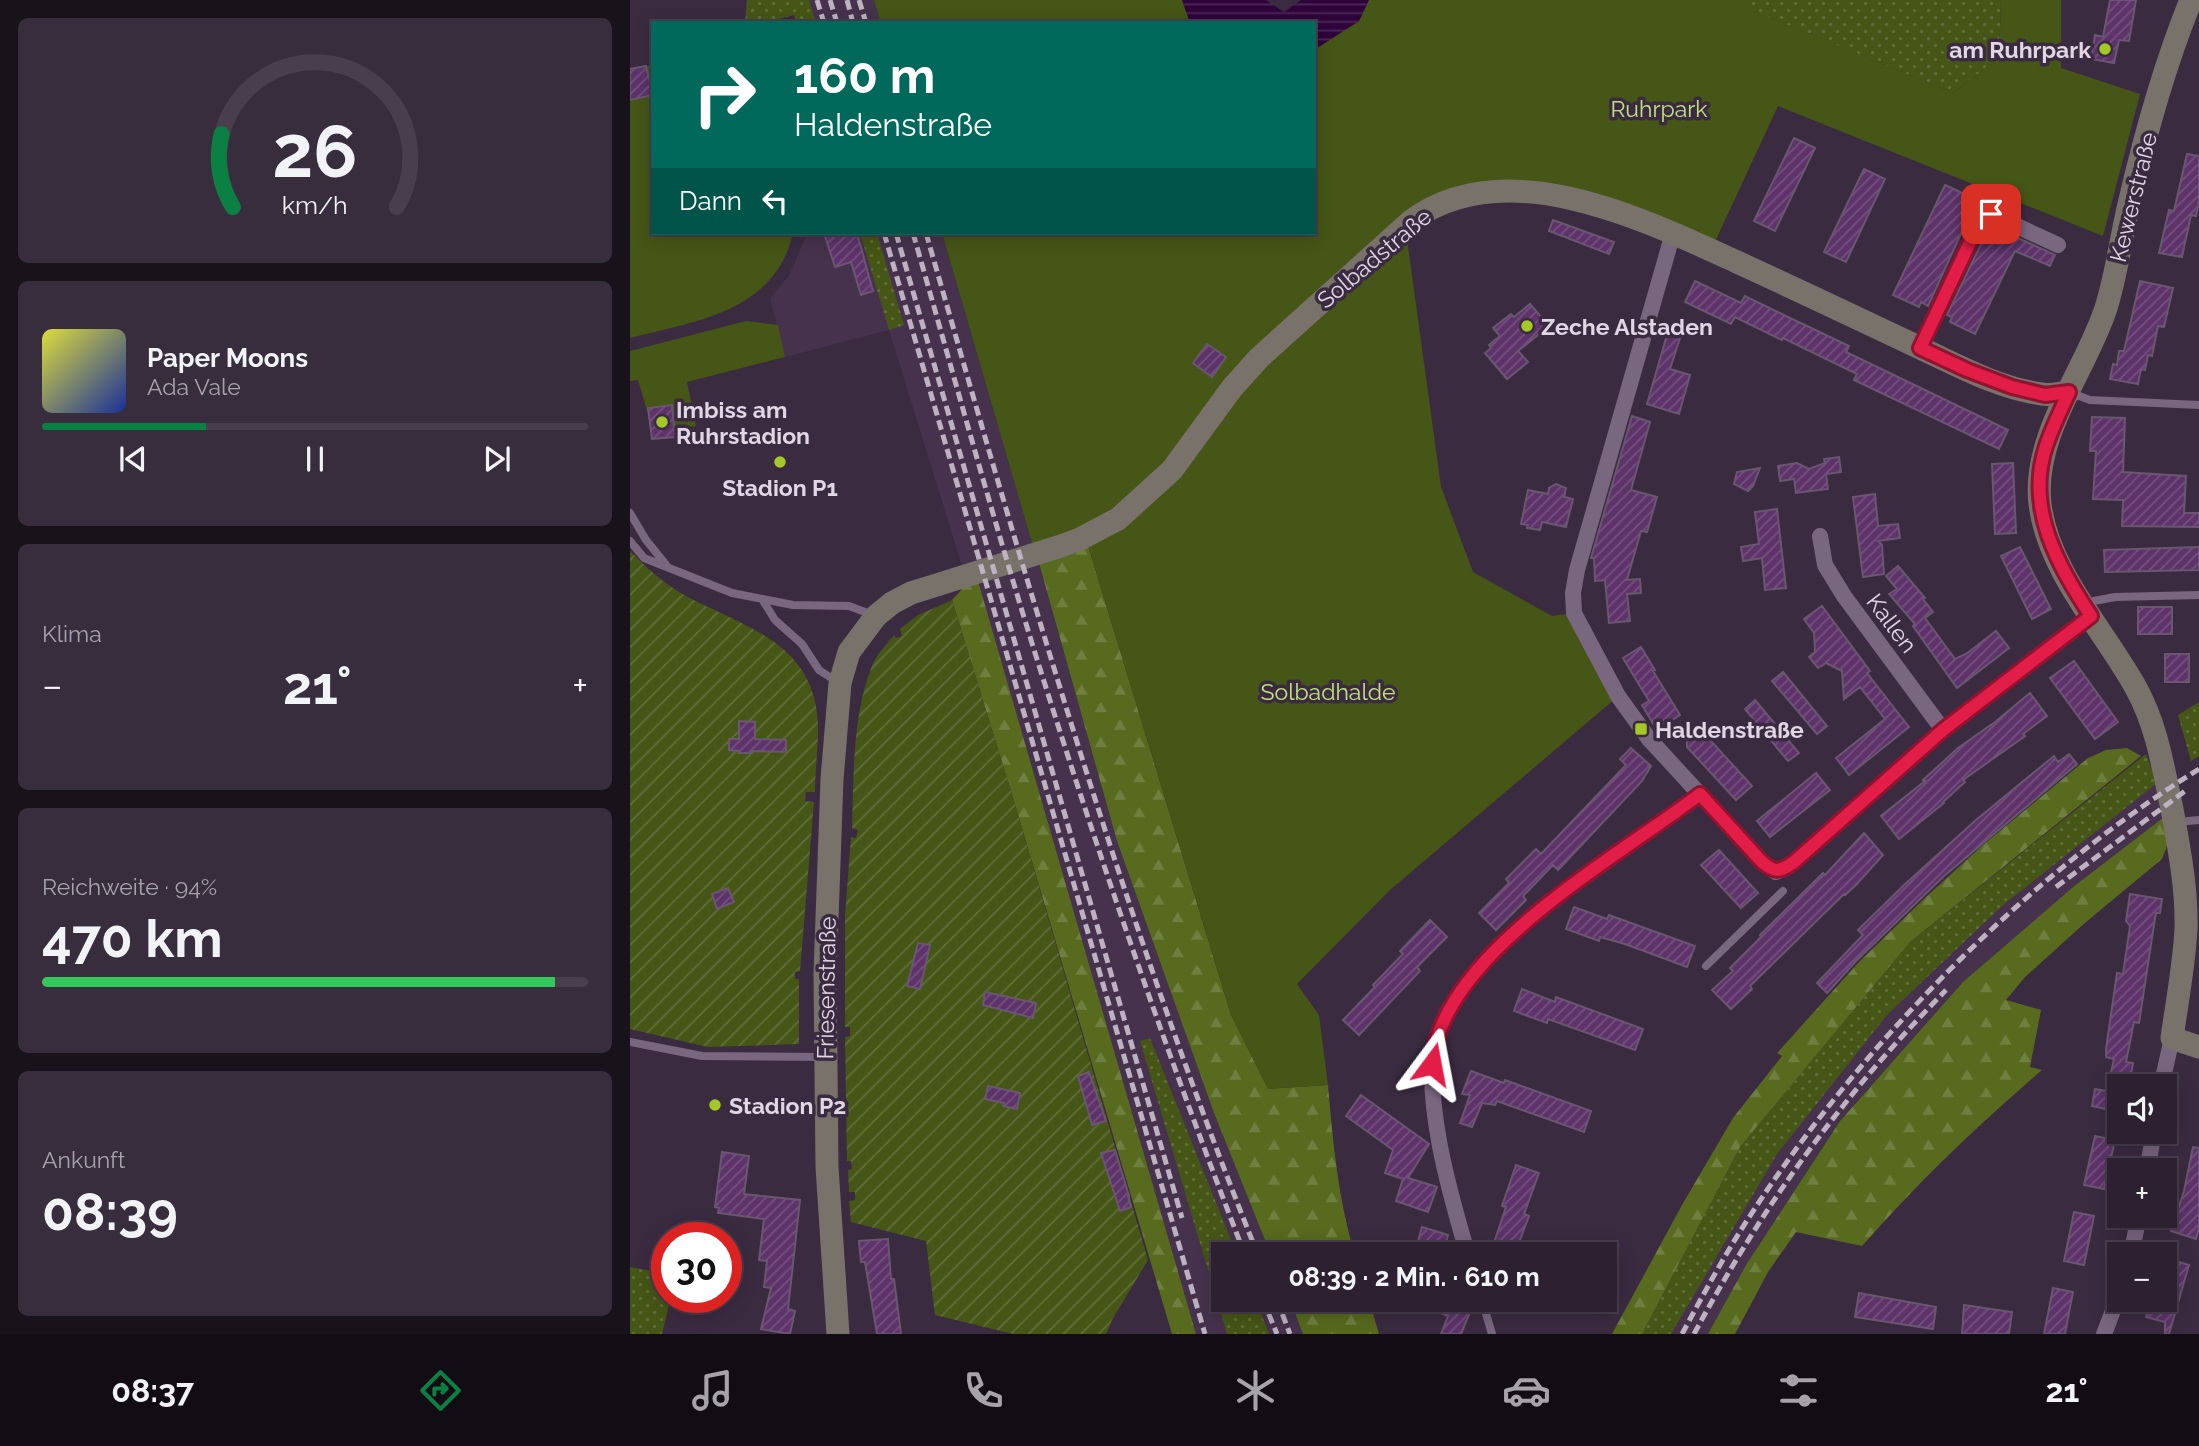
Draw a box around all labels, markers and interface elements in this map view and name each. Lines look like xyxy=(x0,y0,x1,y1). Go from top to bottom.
place label: am Ruhrpark xyxy=(1949,36,2091,63)
marker: am Ruhrpark xyxy=(2097,41,2113,57)
text: 160 m xyxy=(794,47,935,104)
icon: right xyxy=(679,49,770,140)
park label: Ruhrpark xyxy=(1611,95,1707,122)
text: Haldenstraße xyxy=(794,106,992,143)
text: 26 xyxy=(272,109,358,194)
street label: Kewerstraße xyxy=(2104,129,2162,265)
icon: left xyxy=(756,182,794,220)
pin xyxy=(1961,184,2021,244)
text: Dann xyxy=(679,186,742,216)
text: km/h xyxy=(282,189,348,219)
icon: arrive xyxy=(1972,195,2010,233)
street label: Solbadstraße xyxy=(1312,203,1436,313)
place label: Zeche Alstaden xyxy=(1541,313,1713,340)
marker: Zeche Alstaden xyxy=(1519,318,1535,334)
text: Paper Moons xyxy=(147,343,308,373)
text: Ada Vale xyxy=(147,373,241,400)
place label: Imbiss am Ruhrstadion xyxy=(676,396,810,449)
marker: Imbiss am Ruhrstadion xyxy=(654,414,670,430)
icon: previous xyxy=(114,440,152,478)
icon: pause xyxy=(296,440,334,478)
icon: next xyxy=(478,440,516,478)
marker: Stadion P1 xyxy=(772,454,788,470)
place label: Stadion P1 xyxy=(722,474,838,501)
street label: Kallen xyxy=(1861,588,1923,658)
text: Klima xyxy=(42,620,102,647)
text: 21° xyxy=(283,655,352,716)
text: − xyxy=(42,663,62,708)
text: + xyxy=(572,663,588,708)
park label: Solbadhalde xyxy=(1261,678,1395,705)
place label: Haldenstraße xyxy=(1655,716,1804,743)
marker: Haldenstraße xyxy=(1633,721,1649,737)
text: Reichweite · 94% xyxy=(42,873,217,900)
text: 470 km xyxy=(42,908,223,969)
street label: Friesenstraße xyxy=(811,916,841,1060)
position arrow xyxy=(1395,1027,1469,1101)
map controls xyxy=(2107,1074,2177,1312)
button: sound xyxy=(2107,1074,2177,1144)
place label: Stadion P2 xyxy=(729,1092,846,1119)
marker: Stadion P2 xyxy=(707,1097,723,1113)
text: Ankunft xyxy=(42,1146,125,1173)
button: + xyxy=(2107,1158,2177,1228)
text: 08:39 xyxy=(42,1181,178,1242)
speed limit sign: 30 xyxy=(651,1222,742,1313)
button: − xyxy=(2107,1242,2177,1312)
text: 08:39 · 2 Min. · 610 m xyxy=(1288,1262,1540,1292)
icon: directions xyxy=(416,1366,465,1415)
icon: music xyxy=(688,1366,737,1415)
icon: phone xyxy=(959,1366,1008,1415)
icon: climate xyxy=(1231,1366,1280,1415)
icon: car xyxy=(1502,1366,1551,1415)
icon: filters xyxy=(1774,1366,1823,1415)
text: 08:37 xyxy=(111,1372,194,1409)
text: 21° xyxy=(2045,1372,2088,1409)

